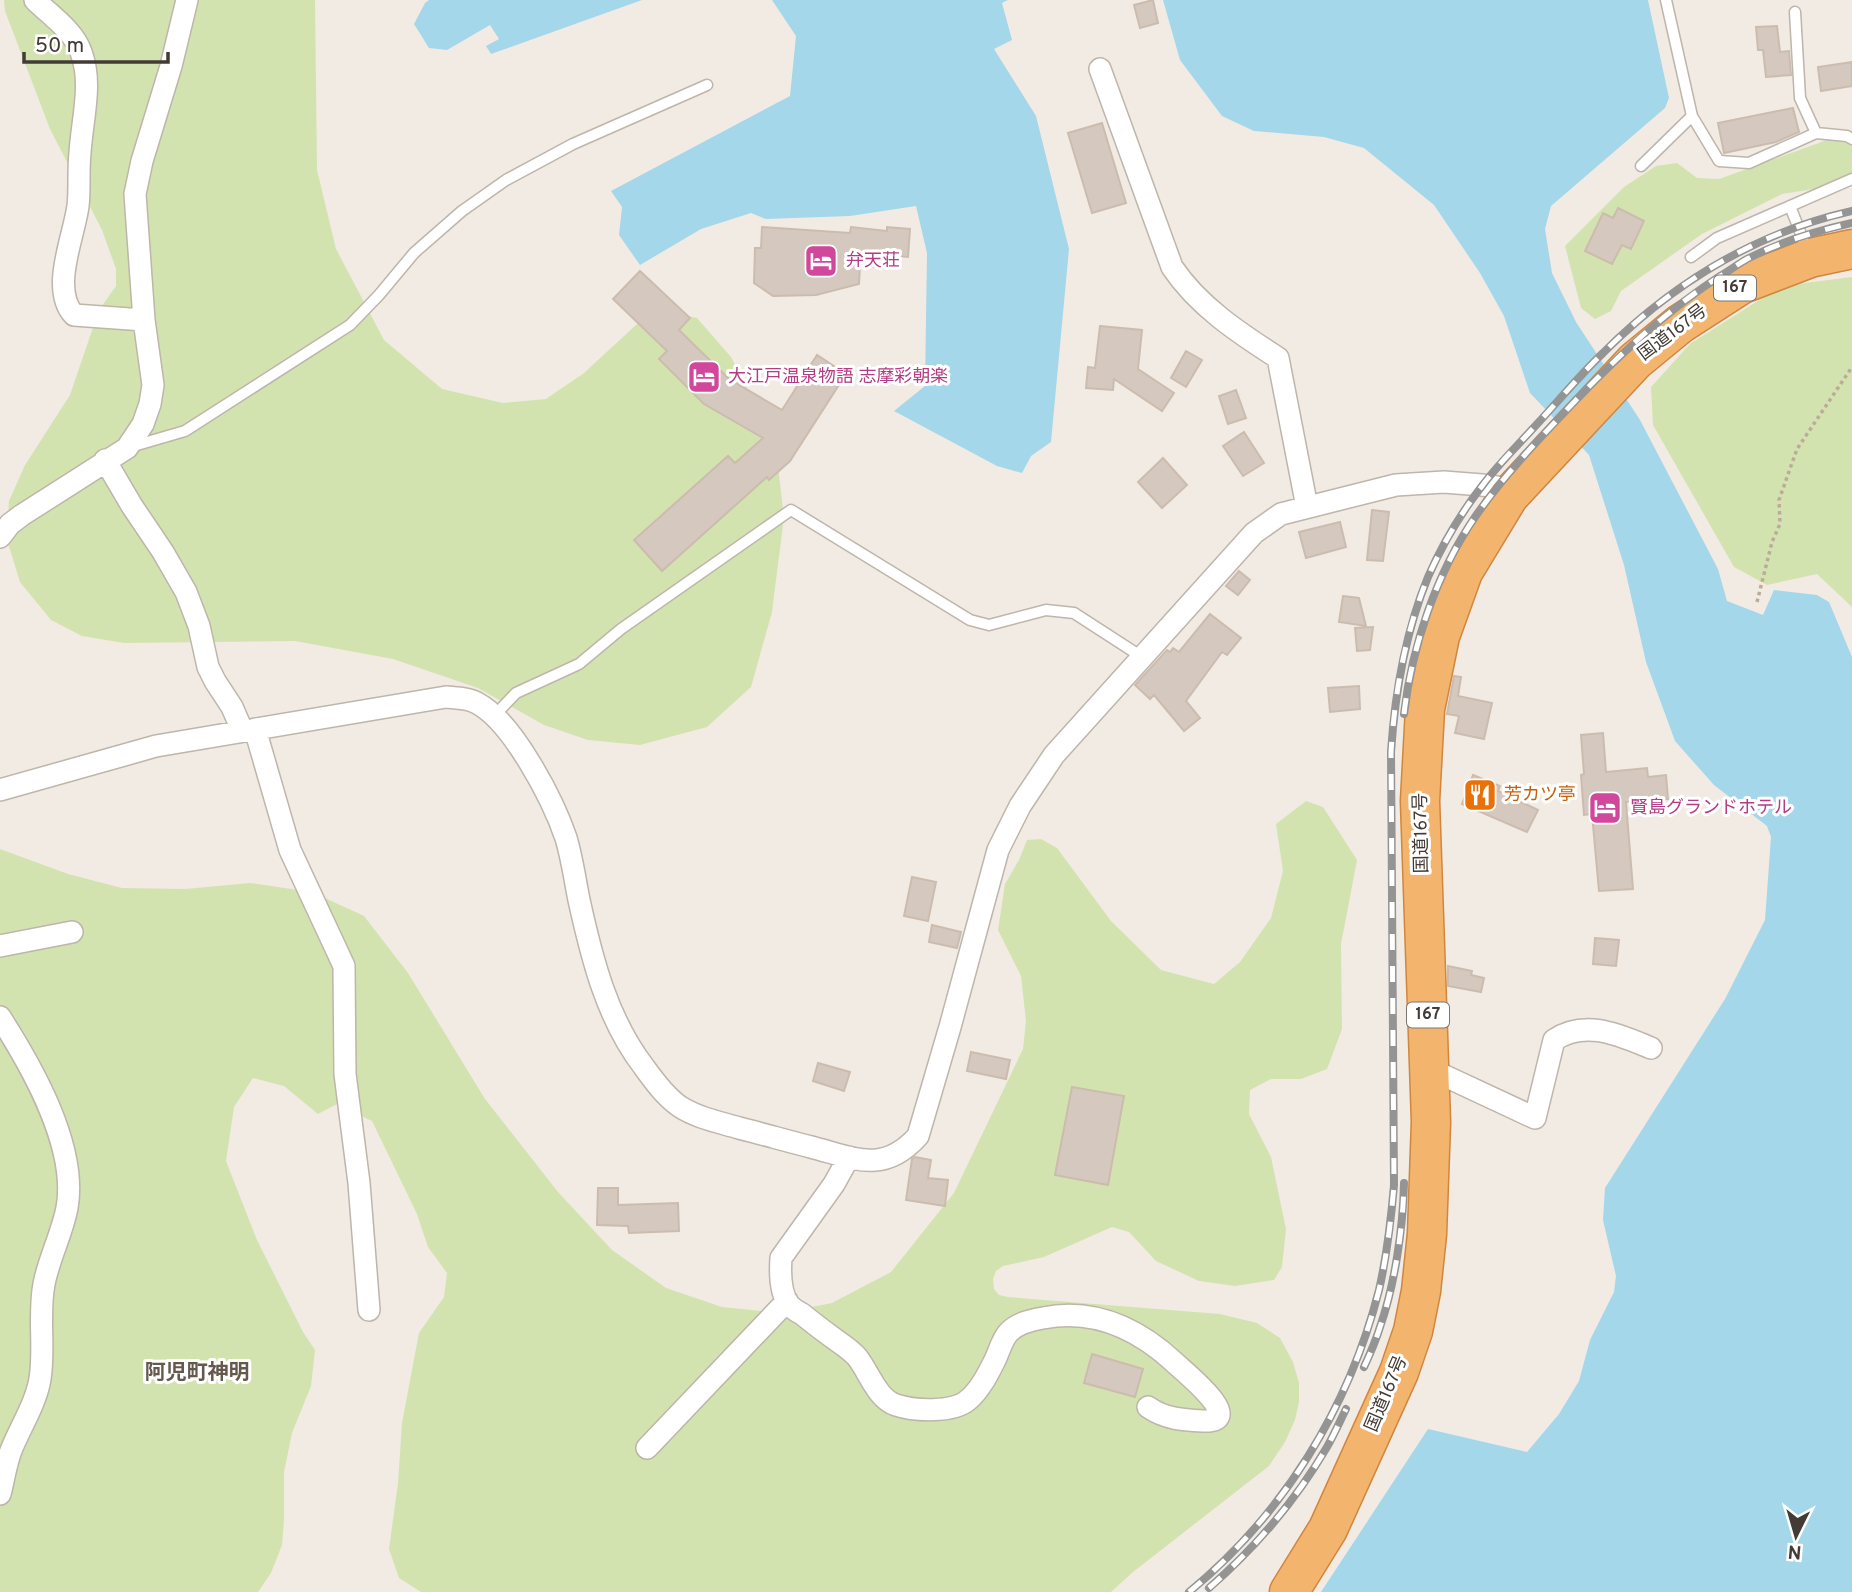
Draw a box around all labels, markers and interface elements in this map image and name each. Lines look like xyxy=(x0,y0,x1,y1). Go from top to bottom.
scale bar xyxy=(24,21,168,65)
text: 50 m xyxy=(35,33,84,60)
hotel icon: 弁天荘 xyxy=(802,242,840,280)
place label: 弁天荘 xyxy=(846,250,900,273)
road number: 167 xyxy=(1714,276,1756,300)
street label: 国道167号 xyxy=(1634,300,1712,366)
hotel icon: 大江戸温泉物語 志摩彩朝楽 xyxy=(685,358,723,396)
place label: 大江戸温泉物語 志摩彩朝楽 xyxy=(728,366,948,389)
restaurant icon: 芳カツ亭 xyxy=(1461,776,1499,814)
place label: 芳カツ亭 xyxy=(1504,784,1576,807)
hotel icon: 賢島グランドホテル xyxy=(1586,789,1624,827)
street label: 国道167号 xyxy=(1410,793,1434,873)
place label: 賢島グランドホテル xyxy=(1630,797,1792,820)
road number: 167 xyxy=(1407,1002,1449,1028)
street label: 国道167号 xyxy=(1361,1352,1413,1436)
district label: 阿児町神明 xyxy=(145,1360,250,1387)
north arrow xyxy=(1761,1501,1831,1571)
text: N xyxy=(1787,1538,1803,1563)

